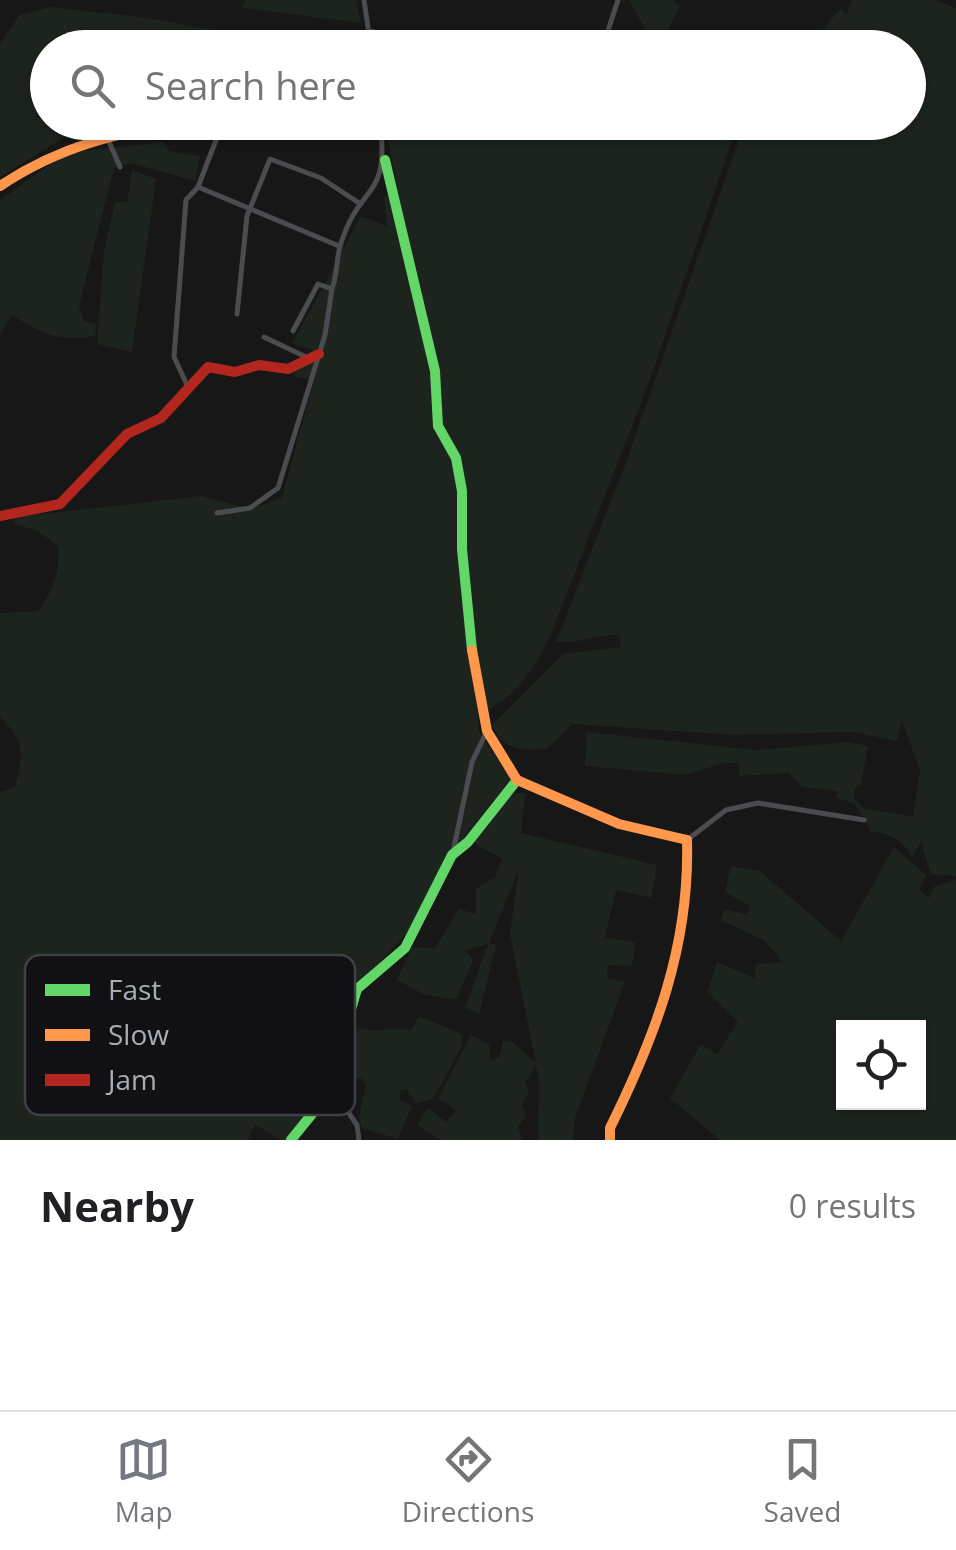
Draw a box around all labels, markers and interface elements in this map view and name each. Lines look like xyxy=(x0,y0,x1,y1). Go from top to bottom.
search box xyxy=(30,30,926,140)
icon: search xyxy=(65,58,120,113)
text: Search here xyxy=(145,59,357,111)
legend xyxy=(25,955,355,1115)
text: Fast xyxy=(108,970,161,1008)
text: Slow xyxy=(108,1015,169,1053)
map controls xyxy=(836,1020,926,1110)
button: locate xyxy=(836,1020,926,1110)
text: Jam xyxy=(105,1060,157,1098)
text: Nearby xyxy=(40,1177,194,1234)
text: 0 results xyxy=(789,1184,916,1227)
tab: Map xyxy=(115,1432,173,1530)
tab: Directions xyxy=(402,1432,534,1530)
tab: Saved xyxy=(764,1432,841,1530)

